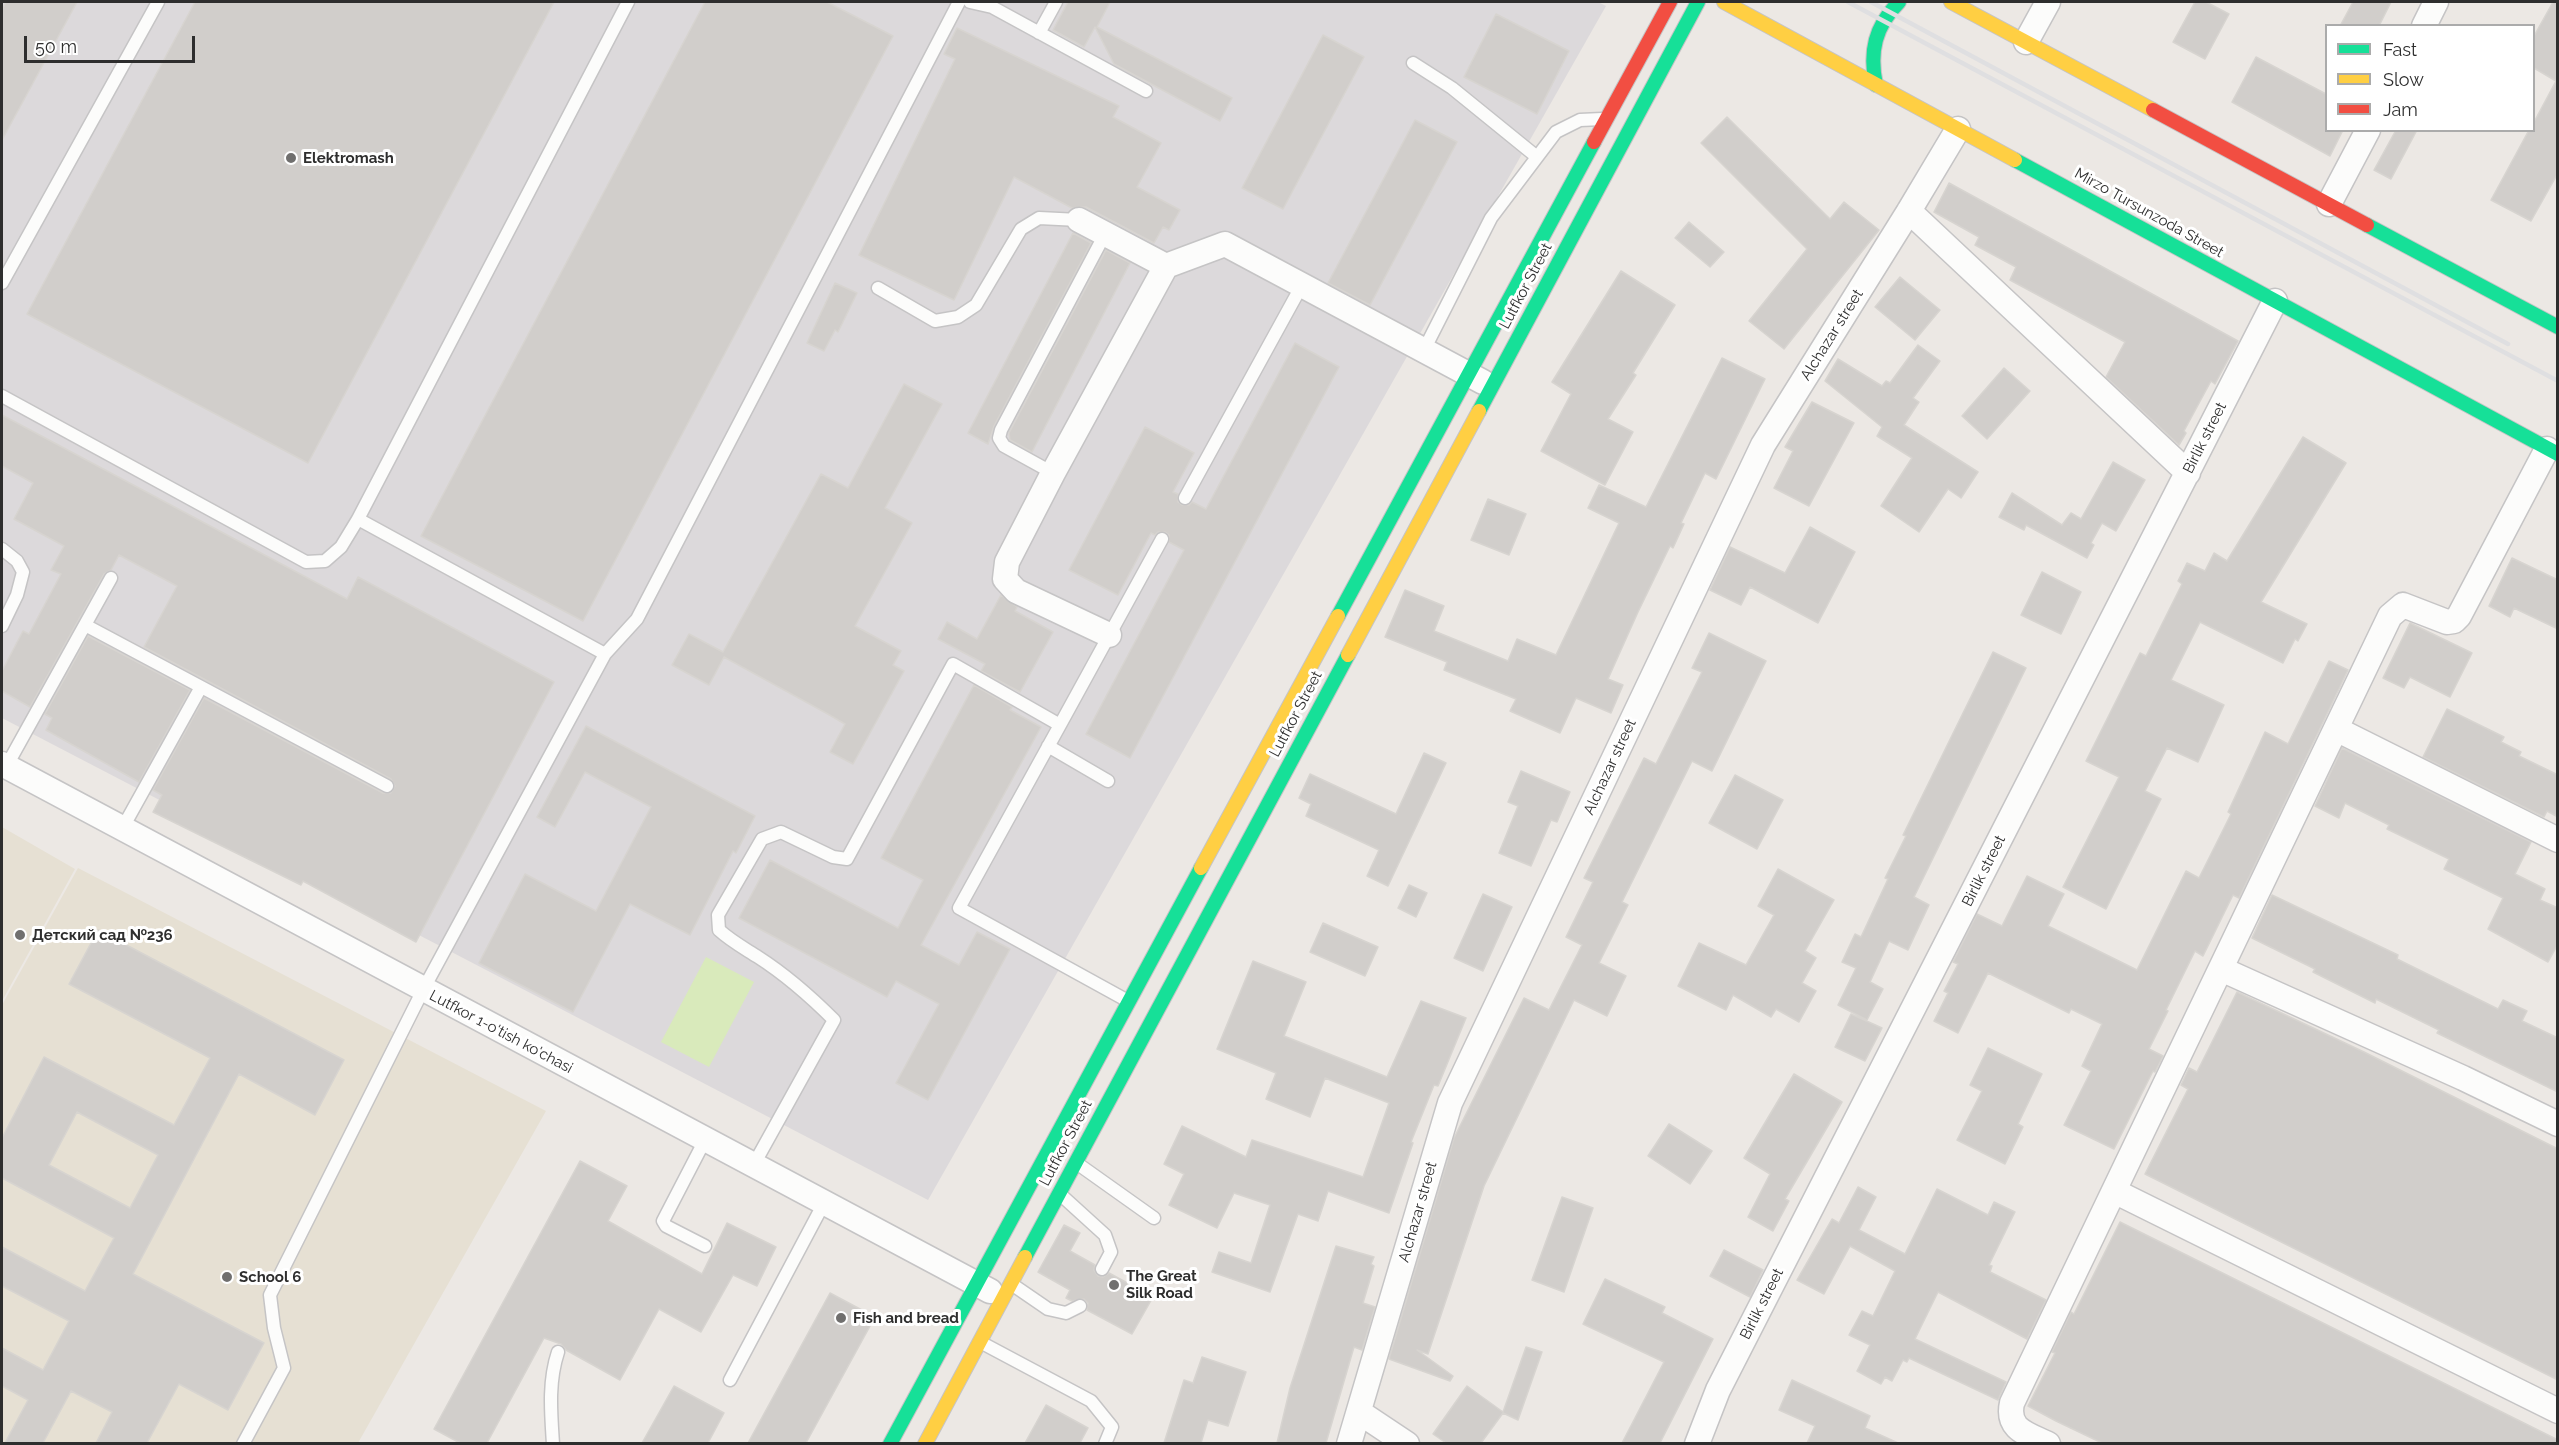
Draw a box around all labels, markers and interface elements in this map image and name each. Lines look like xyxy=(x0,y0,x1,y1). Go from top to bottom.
scale bar xyxy=(27,24,198,62)
legend xyxy=(2325,24,2535,132)
text: 50 m xyxy=(35,36,77,57)
text: Fast xyxy=(2383,39,2417,60)
text: Slow xyxy=(2383,69,2424,90)
text: Jam xyxy=(2383,99,2418,120)
place label: Elektromash xyxy=(303,149,394,167)
marker: Elektromash xyxy=(284,151,298,165)
street label: Mirzo Tursunzoda Street xyxy=(2071,164,2227,262)
street label: Lutfkor Street xyxy=(1496,240,1556,332)
street label: Alchazar street xyxy=(1797,286,1867,384)
street label: Birlik street xyxy=(2179,399,2231,477)
street label: Lutfkor Street xyxy=(1266,668,1326,760)
street label: Alchazar street xyxy=(1580,716,1640,818)
street label: Birlik street xyxy=(1958,832,2010,910)
place label: Детский сад №236 xyxy=(32,926,173,944)
marker: Детский сад №236 xyxy=(13,928,27,942)
street label: Lutfkor 1-o'tish ko'chasi xyxy=(426,987,576,1077)
street label: Lutfkor Street xyxy=(1036,1097,1096,1189)
street label: Alchazar street xyxy=(1395,1160,1441,1264)
street label: Birlik street xyxy=(1736,1265,1788,1343)
place label: The Great Silk Road xyxy=(1126,1267,1197,1302)
place label: School 6 xyxy=(239,1268,301,1286)
marker: School 6 xyxy=(220,1270,234,1284)
marker: The Great Silk Road xyxy=(1107,1278,1121,1292)
place label: Fish and bread xyxy=(853,1309,959,1327)
marker: Fish and bread xyxy=(834,1311,848,1325)

